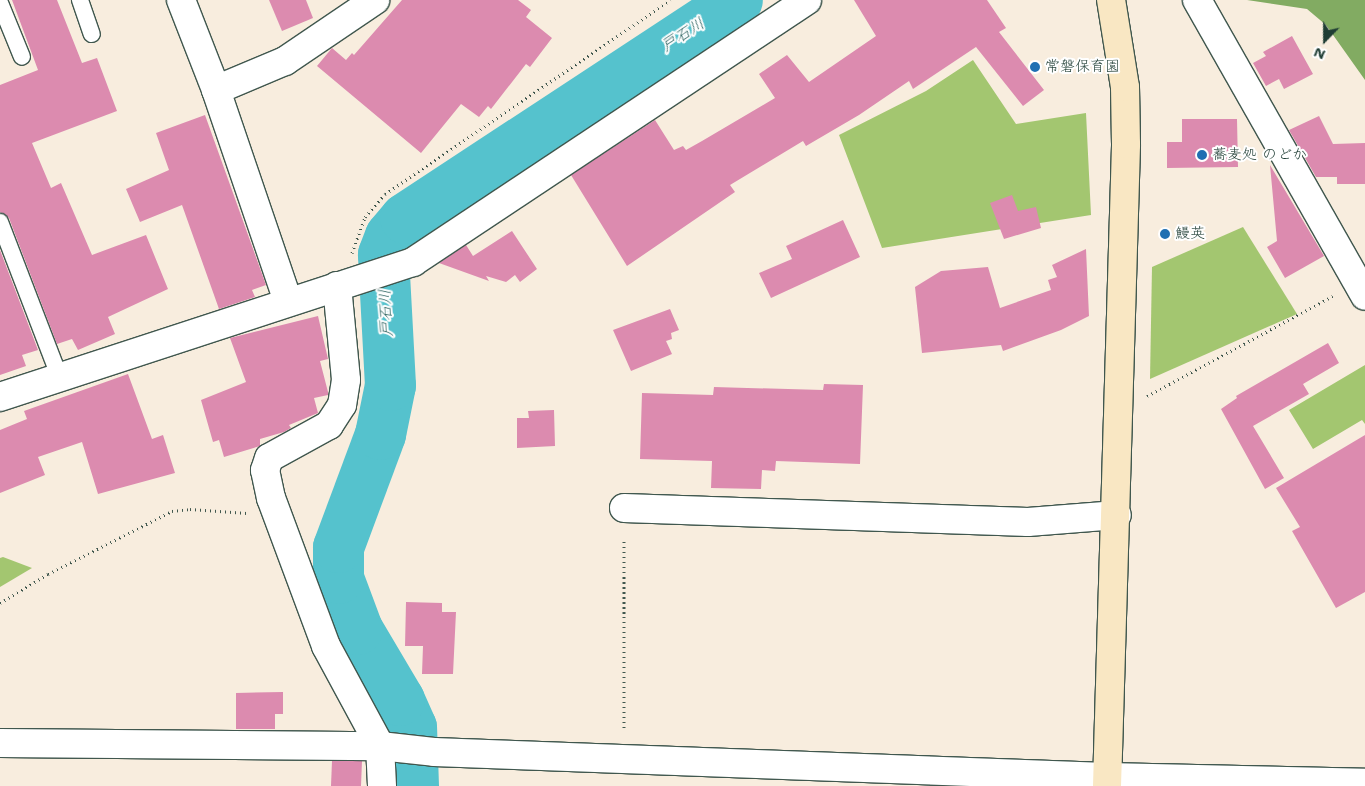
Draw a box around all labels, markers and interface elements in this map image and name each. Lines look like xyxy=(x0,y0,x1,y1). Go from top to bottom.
water label: 戸石川 xyxy=(658,14,708,56)
north arrow xyxy=(1300,15,1350,65)
text: N xyxy=(1311,43,1328,64)
place label: 常磐保育園 xyxy=(1045,58,1120,76)
marker: 常磐保育園 xyxy=(1029,61,1041,73)
place label: 蕎麦処 のどか xyxy=(1212,146,1307,164)
marker: 蕎麦処 のどか xyxy=(1196,149,1208,161)
place label: 鰻英 xyxy=(1175,225,1205,243)
marker: 鰻英 xyxy=(1159,228,1171,240)
water label: 戸石川 xyxy=(375,289,397,337)

